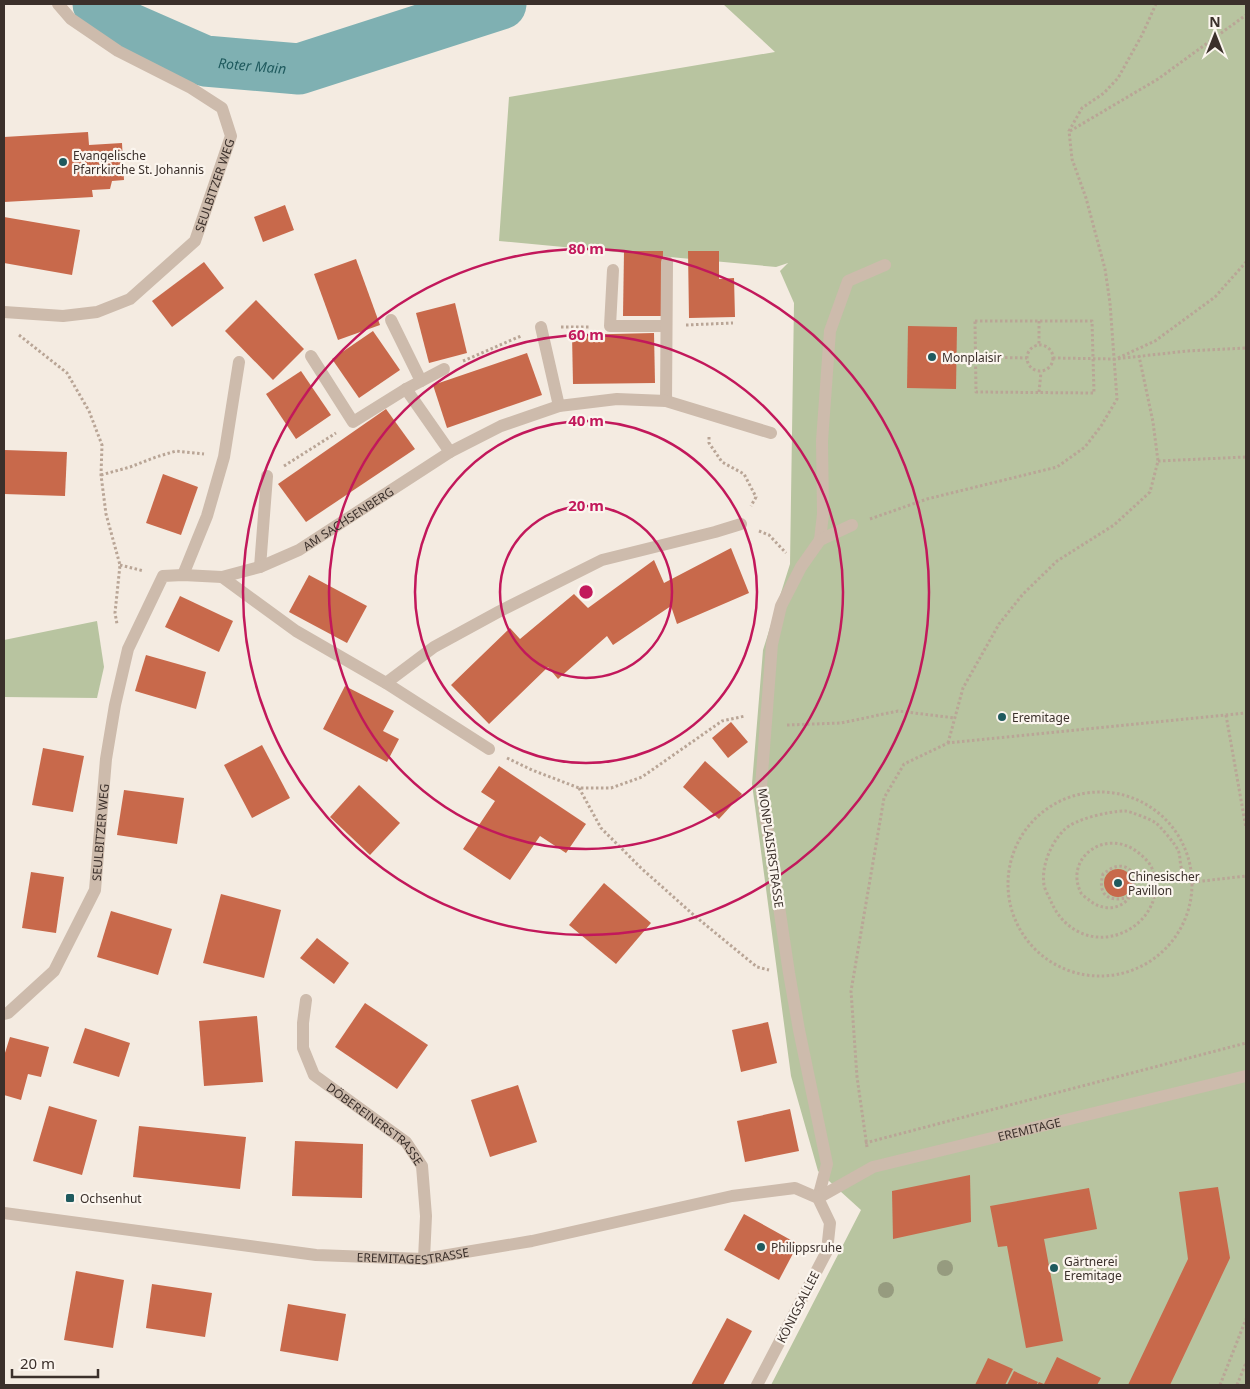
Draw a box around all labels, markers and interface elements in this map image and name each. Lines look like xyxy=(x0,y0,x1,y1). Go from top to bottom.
north arrow xyxy=(1190,10,1240,60)
text: N xyxy=(1209,12,1221,31)
water label: Roter Main xyxy=(217,53,287,77)
street label: SEULBITZER WEG xyxy=(190,136,238,234)
place label: Evangelische Pfarrkirche St. Johannis xyxy=(73,147,204,178)
marker: Evangelische Pfarrkirche St. Johannis xyxy=(57,156,69,168)
text: 80 m xyxy=(568,238,604,258)
text: 60 m xyxy=(568,324,604,344)
place label: Monplaisir xyxy=(942,349,1002,366)
marker: Monplaisir xyxy=(926,351,938,363)
text: 40 m xyxy=(568,410,604,430)
street label: AM SACHSENBERG xyxy=(299,482,397,554)
text: 20 m xyxy=(568,495,604,515)
centre of rings xyxy=(577,583,595,601)
place label: Eremitage xyxy=(1012,709,1070,726)
marker: Eremitage xyxy=(996,711,1008,723)
street label: SEULBITZER WEG xyxy=(87,783,112,882)
street label: MONPLAISIRSTRASSE xyxy=(754,787,788,909)
place label: Chinesischer Pavillon xyxy=(1128,868,1200,899)
marker: Chinesischer Pavillon xyxy=(1112,877,1124,889)
street label: DÖBEREINERSTRASSE xyxy=(323,1078,428,1168)
street label: EREMITAGE xyxy=(996,1113,1063,1145)
place label: Ochsenhut xyxy=(80,1190,142,1207)
marker: Ochsenhut xyxy=(64,1192,76,1204)
place label: Philippsruhe xyxy=(771,1239,842,1256)
marker: Philippsruhe xyxy=(755,1241,767,1253)
street label: EREMITAGESTRASSE xyxy=(356,1243,470,1268)
place label: Gärtnerei Eremitage xyxy=(1064,1253,1122,1284)
marker: Gärtnerei Eremitage xyxy=(1048,1262,1060,1274)
street label: KÖNIGSALLEE xyxy=(773,1268,823,1346)
scale bar xyxy=(12,1346,99,1378)
text: 20 m xyxy=(20,1353,55,1373)

